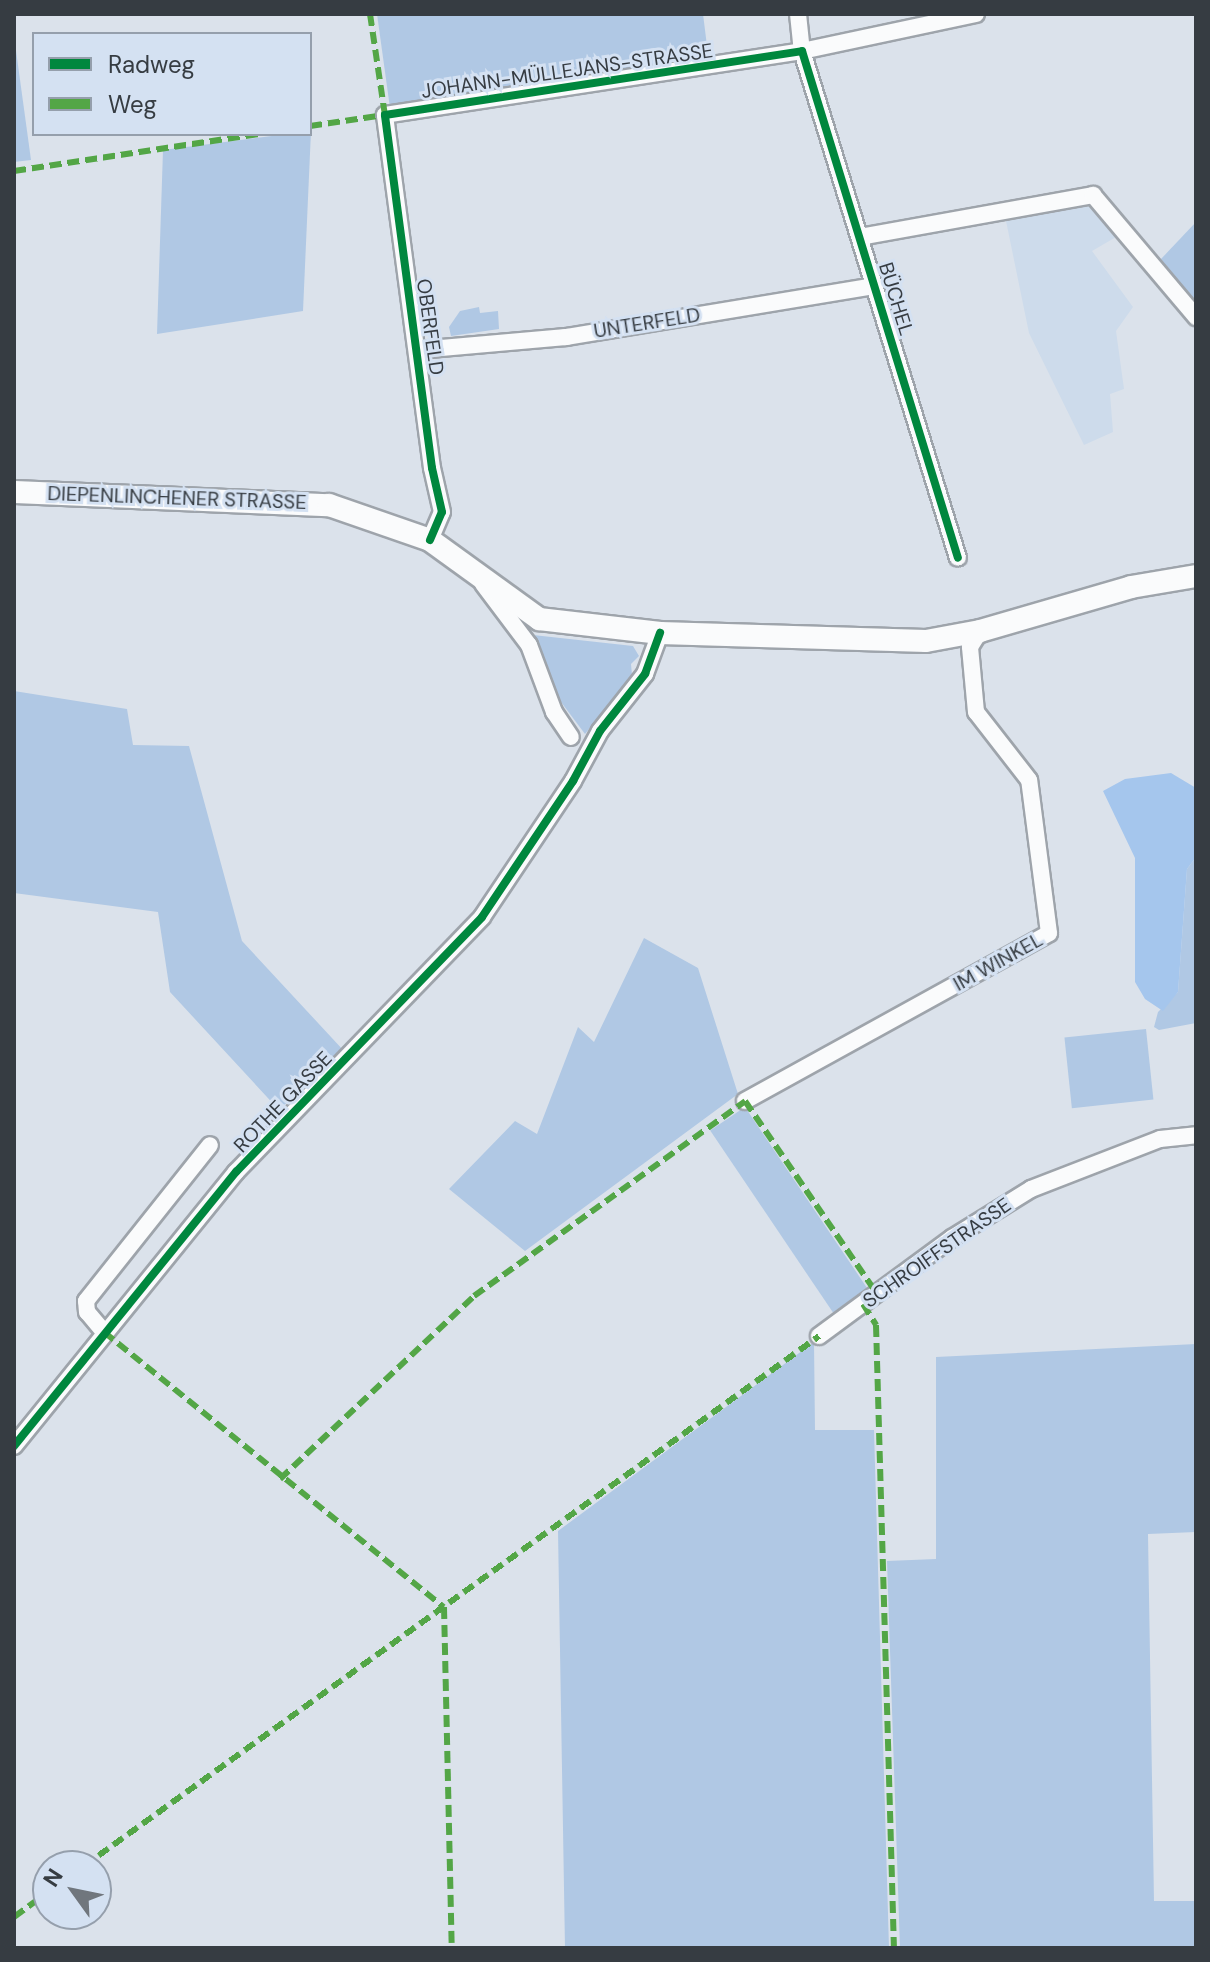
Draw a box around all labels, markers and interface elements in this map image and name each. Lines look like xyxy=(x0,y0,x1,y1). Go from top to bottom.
legend xyxy=(32,32,312,136)
street label: JOHANN-MÜLLEJANS-STRASSE xyxy=(420,39,714,103)
text: Radweg xyxy=(108,49,195,80)
text: Weg xyxy=(108,89,157,120)
street label: BÜCHEL xyxy=(874,260,918,338)
street label: OBERFELD xyxy=(411,277,449,377)
street label: UNTERFELD xyxy=(592,303,702,343)
street label: DIEPENLINCHENER STRASSE xyxy=(47,481,307,515)
street label: IM WINKEL xyxy=(949,928,1047,996)
street label: ROTHE GASSE xyxy=(229,1047,337,1157)
street label: SCHROIFFSTRASSE xyxy=(858,1193,1016,1313)
north arrow xyxy=(32,1850,112,1930)
text: N xyxy=(37,1863,70,1892)

